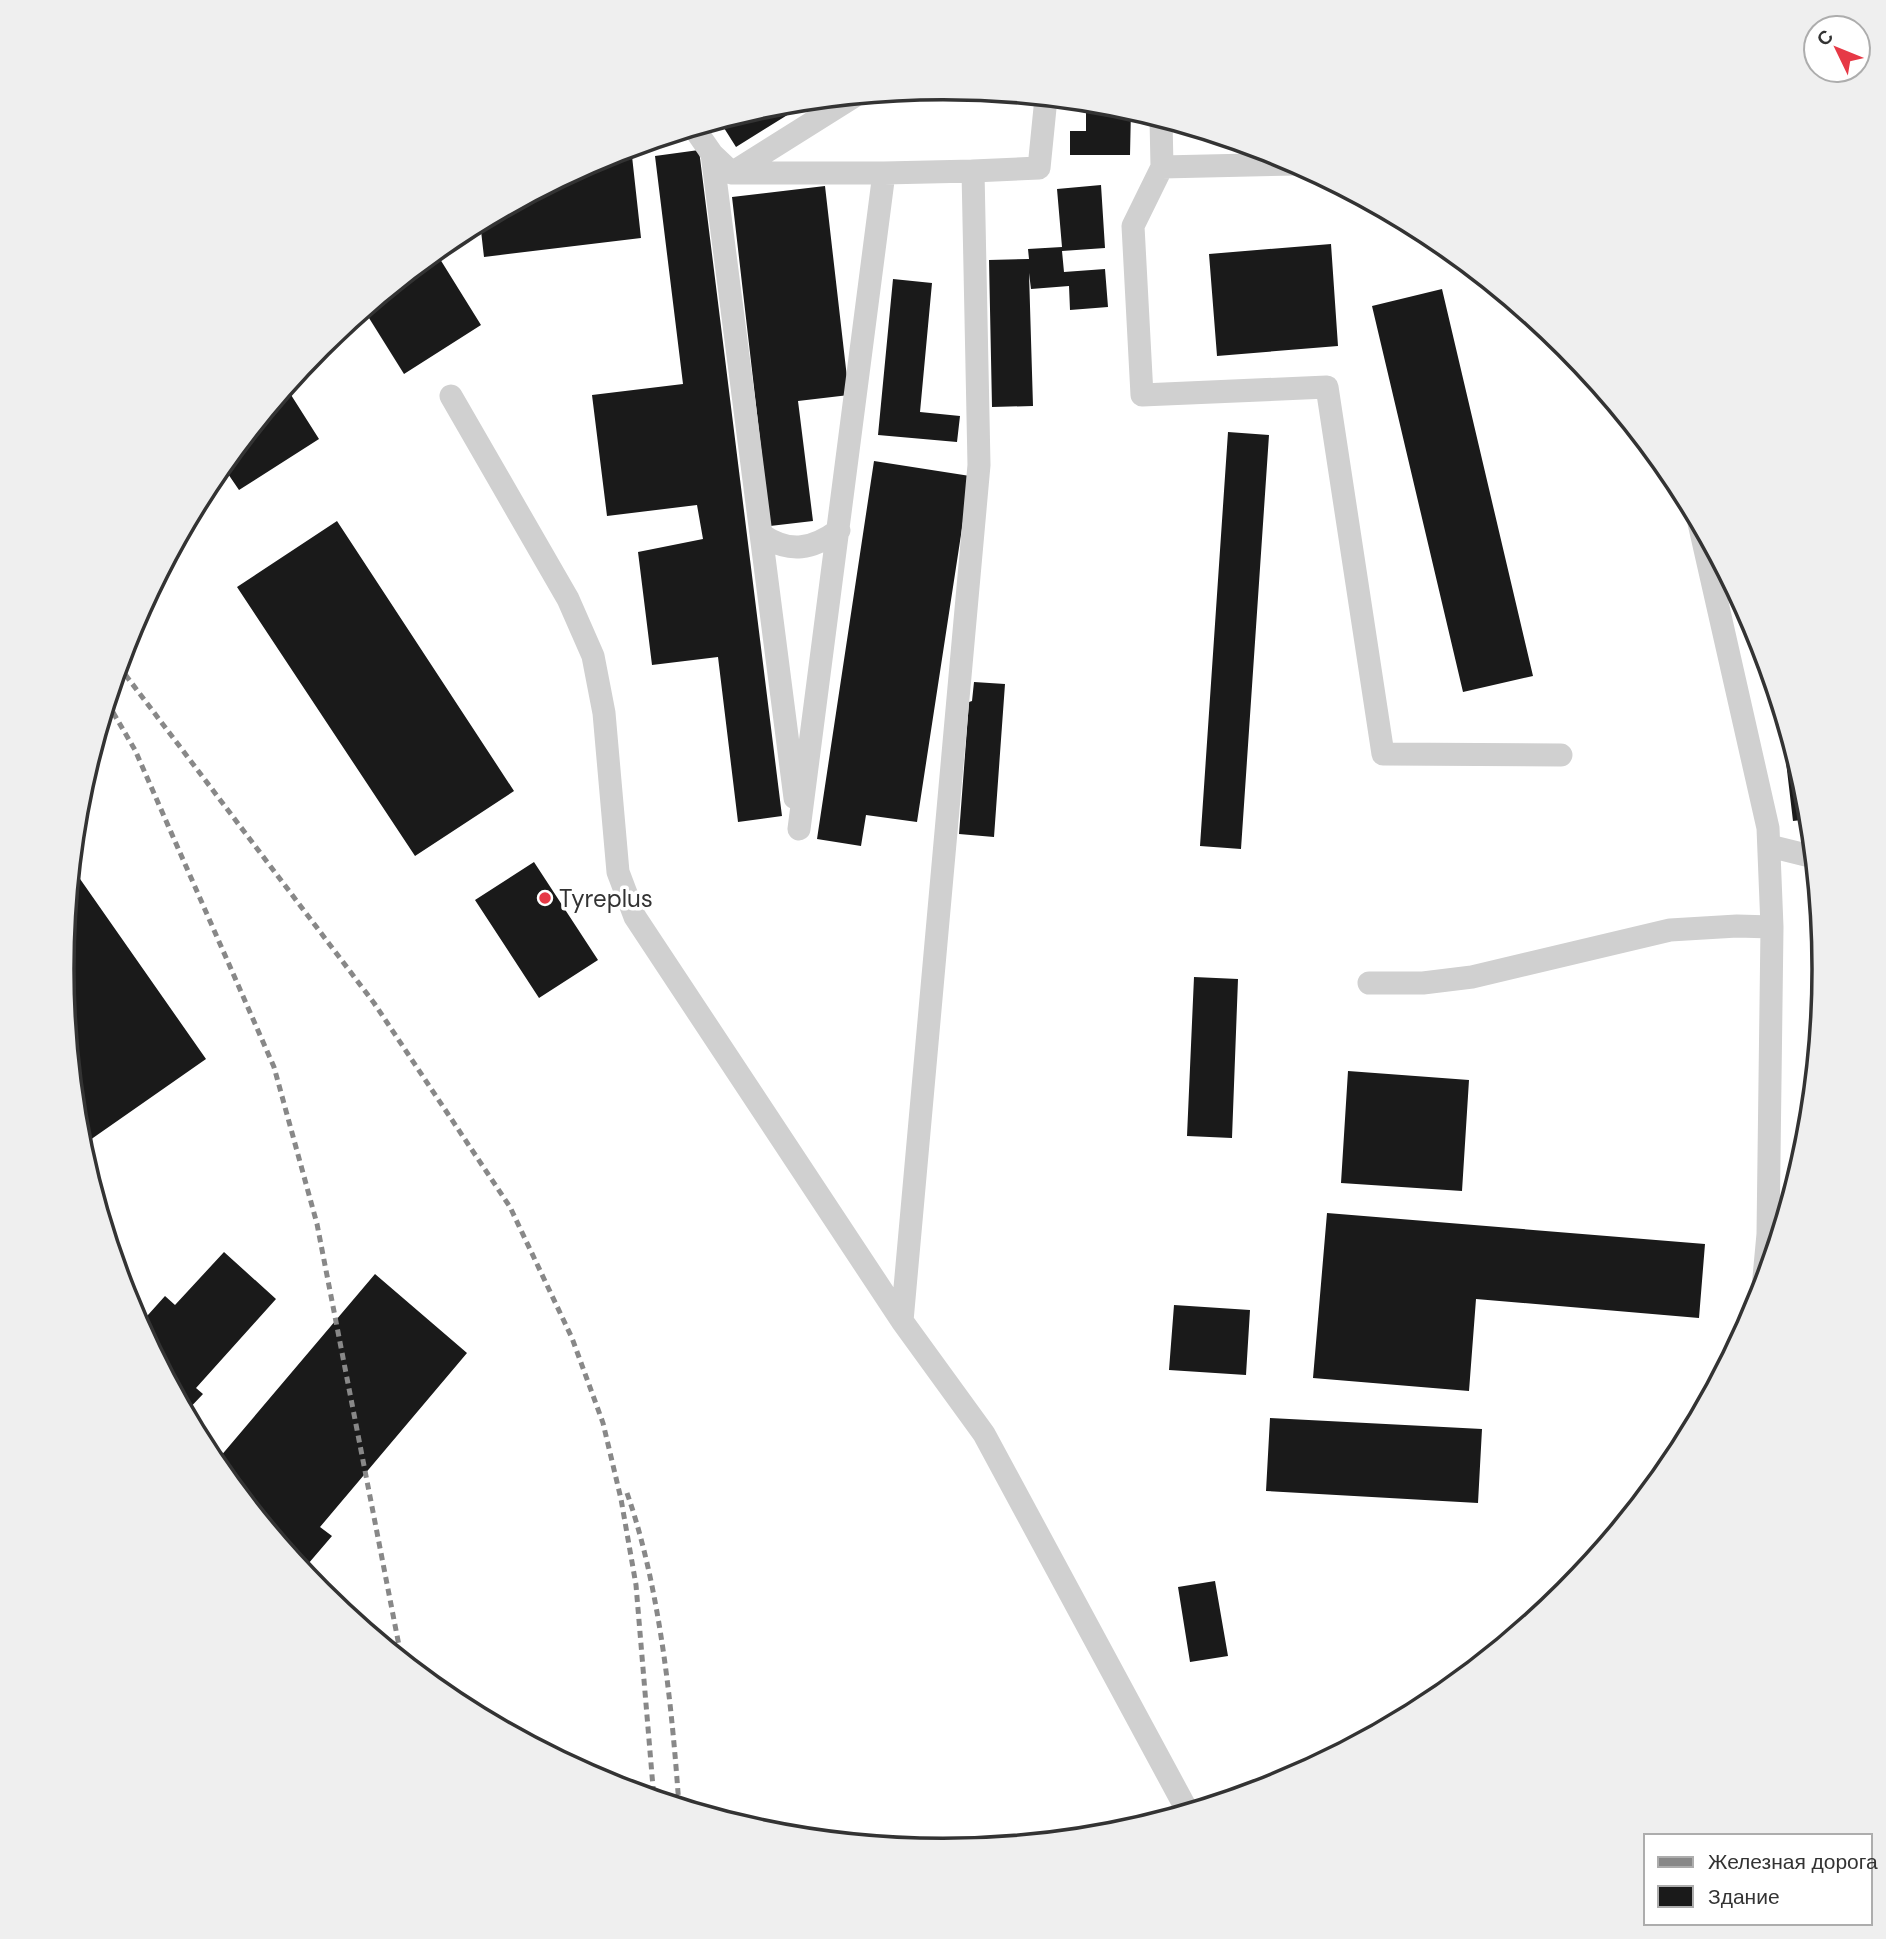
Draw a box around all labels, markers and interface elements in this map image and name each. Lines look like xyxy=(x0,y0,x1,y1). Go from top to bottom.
north arrow xyxy=(1802,14,1872,84)
text: С xyxy=(1811,24,1839,51)
place label: Tyreplus xyxy=(559,883,653,914)
marker: Tyreplus xyxy=(537,890,553,906)
legend xyxy=(1644,1834,1872,1925)
text: Железная дорога xyxy=(1708,1848,1878,1876)
text: Здание xyxy=(1708,1883,1780,1911)

